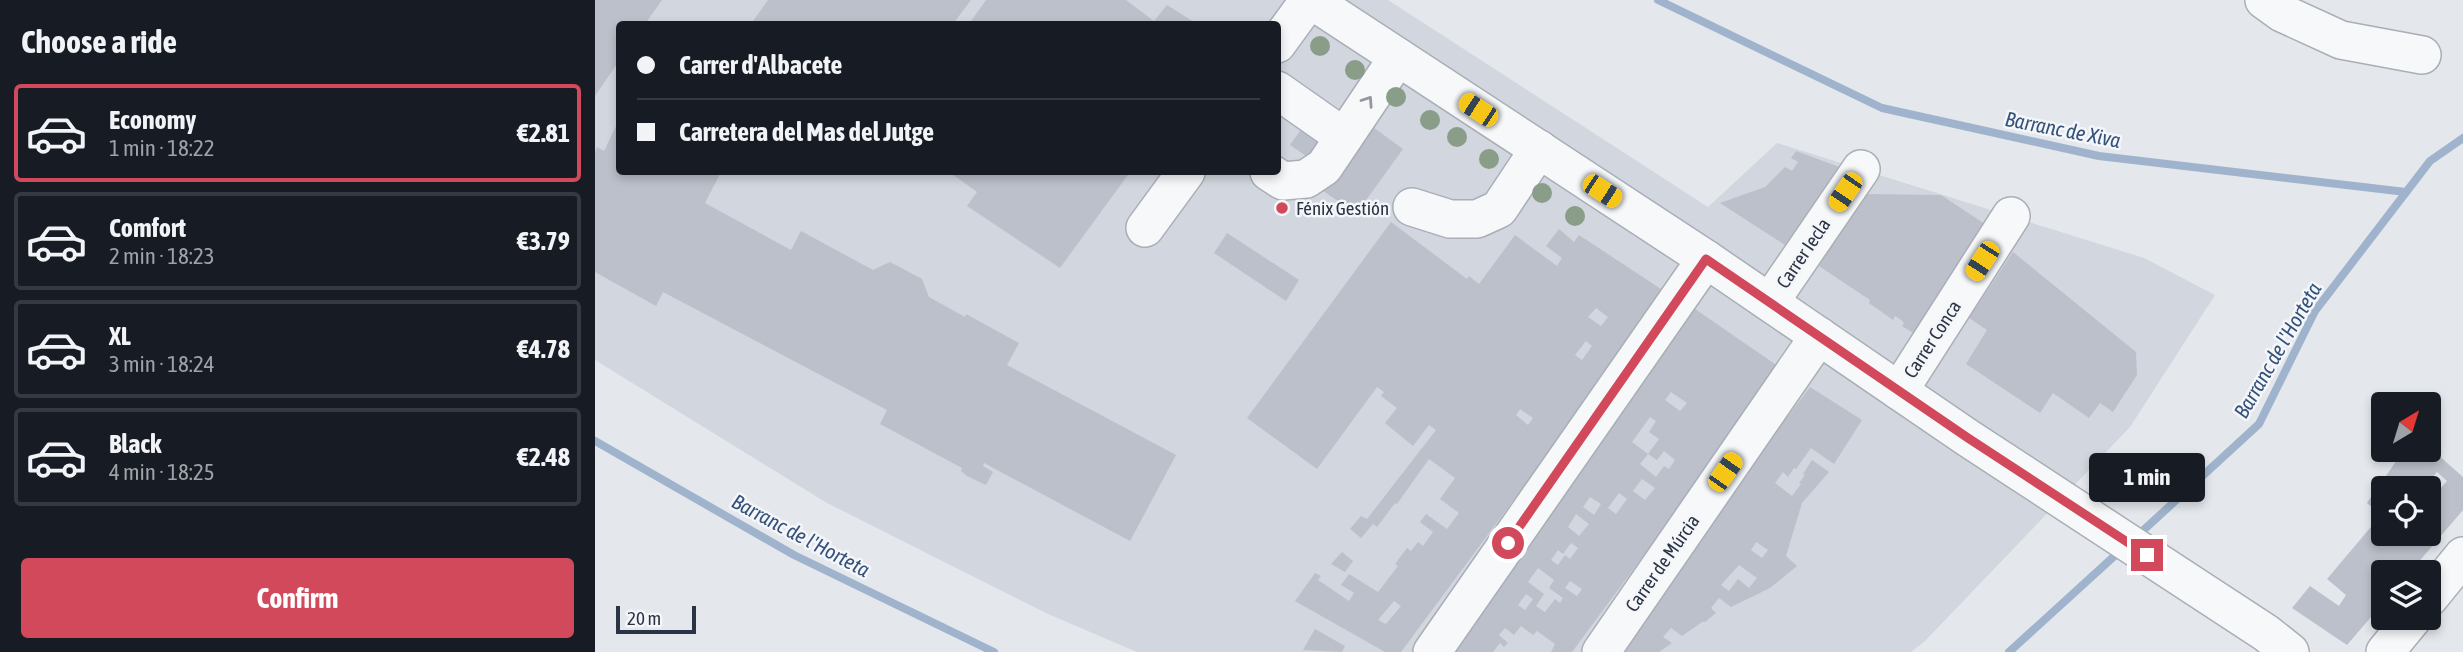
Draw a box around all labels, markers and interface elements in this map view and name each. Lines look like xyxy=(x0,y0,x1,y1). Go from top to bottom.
text: Choose a ride xyxy=(21,23,177,60)
text: Carrer d'Albacete xyxy=(679,50,842,80)
car xyxy=(1455,90,1502,130)
one-way arrow xyxy=(1360,95,1373,108)
icon: car xyxy=(25,102,88,165)
text: Economy xyxy=(109,105,196,135)
water label: Barranc de Xiva xyxy=(2003,106,2123,152)
text: Carretera del Mas del Jutge xyxy=(679,117,934,147)
text: €2.81 xyxy=(517,118,570,148)
text: 1 min · 18:22 xyxy=(109,135,215,161)
car xyxy=(1825,169,1866,215)
car xyxy=(1579,171,1626,211)
place label: Fénix Gestión xyxy=(1296,197,1389,219)
marker: Fénix Gestión xyxy=(1274,200,1290,216)
icon: car xyxy=(25,210,88,273)
text: Comfort xyxy=(109,213,186,243)
street label: Carrer Iecla xyxy=(1772,214,1834,292)
text: €3.79 xyxy=(517,226,570,256)
car xyxy=(1962,238,2003,284)
text: 2 min · 18:23 xyxy=(109,243,215,269)
water label: Barranc de l'Horteta xyxy=(2228,278,2326,422)
street label: Carrer Conca xyxy=(1899,296,1965,382)
icon: car xyxy=(25,318,88,381)
text: XL xyxy=(109,321,131,351)
text: €4.78 xyxy=(517,334,570,364)
text: 3 min · 18:24 xyxy=(109,351,215,377)
north arrow xyxy=(2371,392,2441,462)
map controls xyxy=(2371,392,2441,630)
icon: car xyxy=(25,426,88,489)
text: Black xyxy=(109,429,161,459)
text: €2.48 xyxy=(517,442,570,472)
car xyxy=(1705,449,1746,495)
callout: 1 min xyxy=(2089,454,2205,503)
text: 4 min · 18:25 xyxy=(109,459,215,485)
text: 1 min xyxy=(2124,464,2170,490)
button: locate xyxy=(2371,476,2441,546)
water label: Barranc de l'Horteta xyxy=(728,489,874,581)
street label: Carrer de Múrcia xyxy=(1620,510,1704,616)
route start xyxy=(1492,527,1524,559)
route end xyxy=(2131,539,2163,571)
button: Confirm xyxy=(21,558,574,638)
button: layers xyxy=(2371,560,2441,630)
scale bar xyxy=(616,603,697,635)
text: 20 m xyxy=(627,607,661,629)

